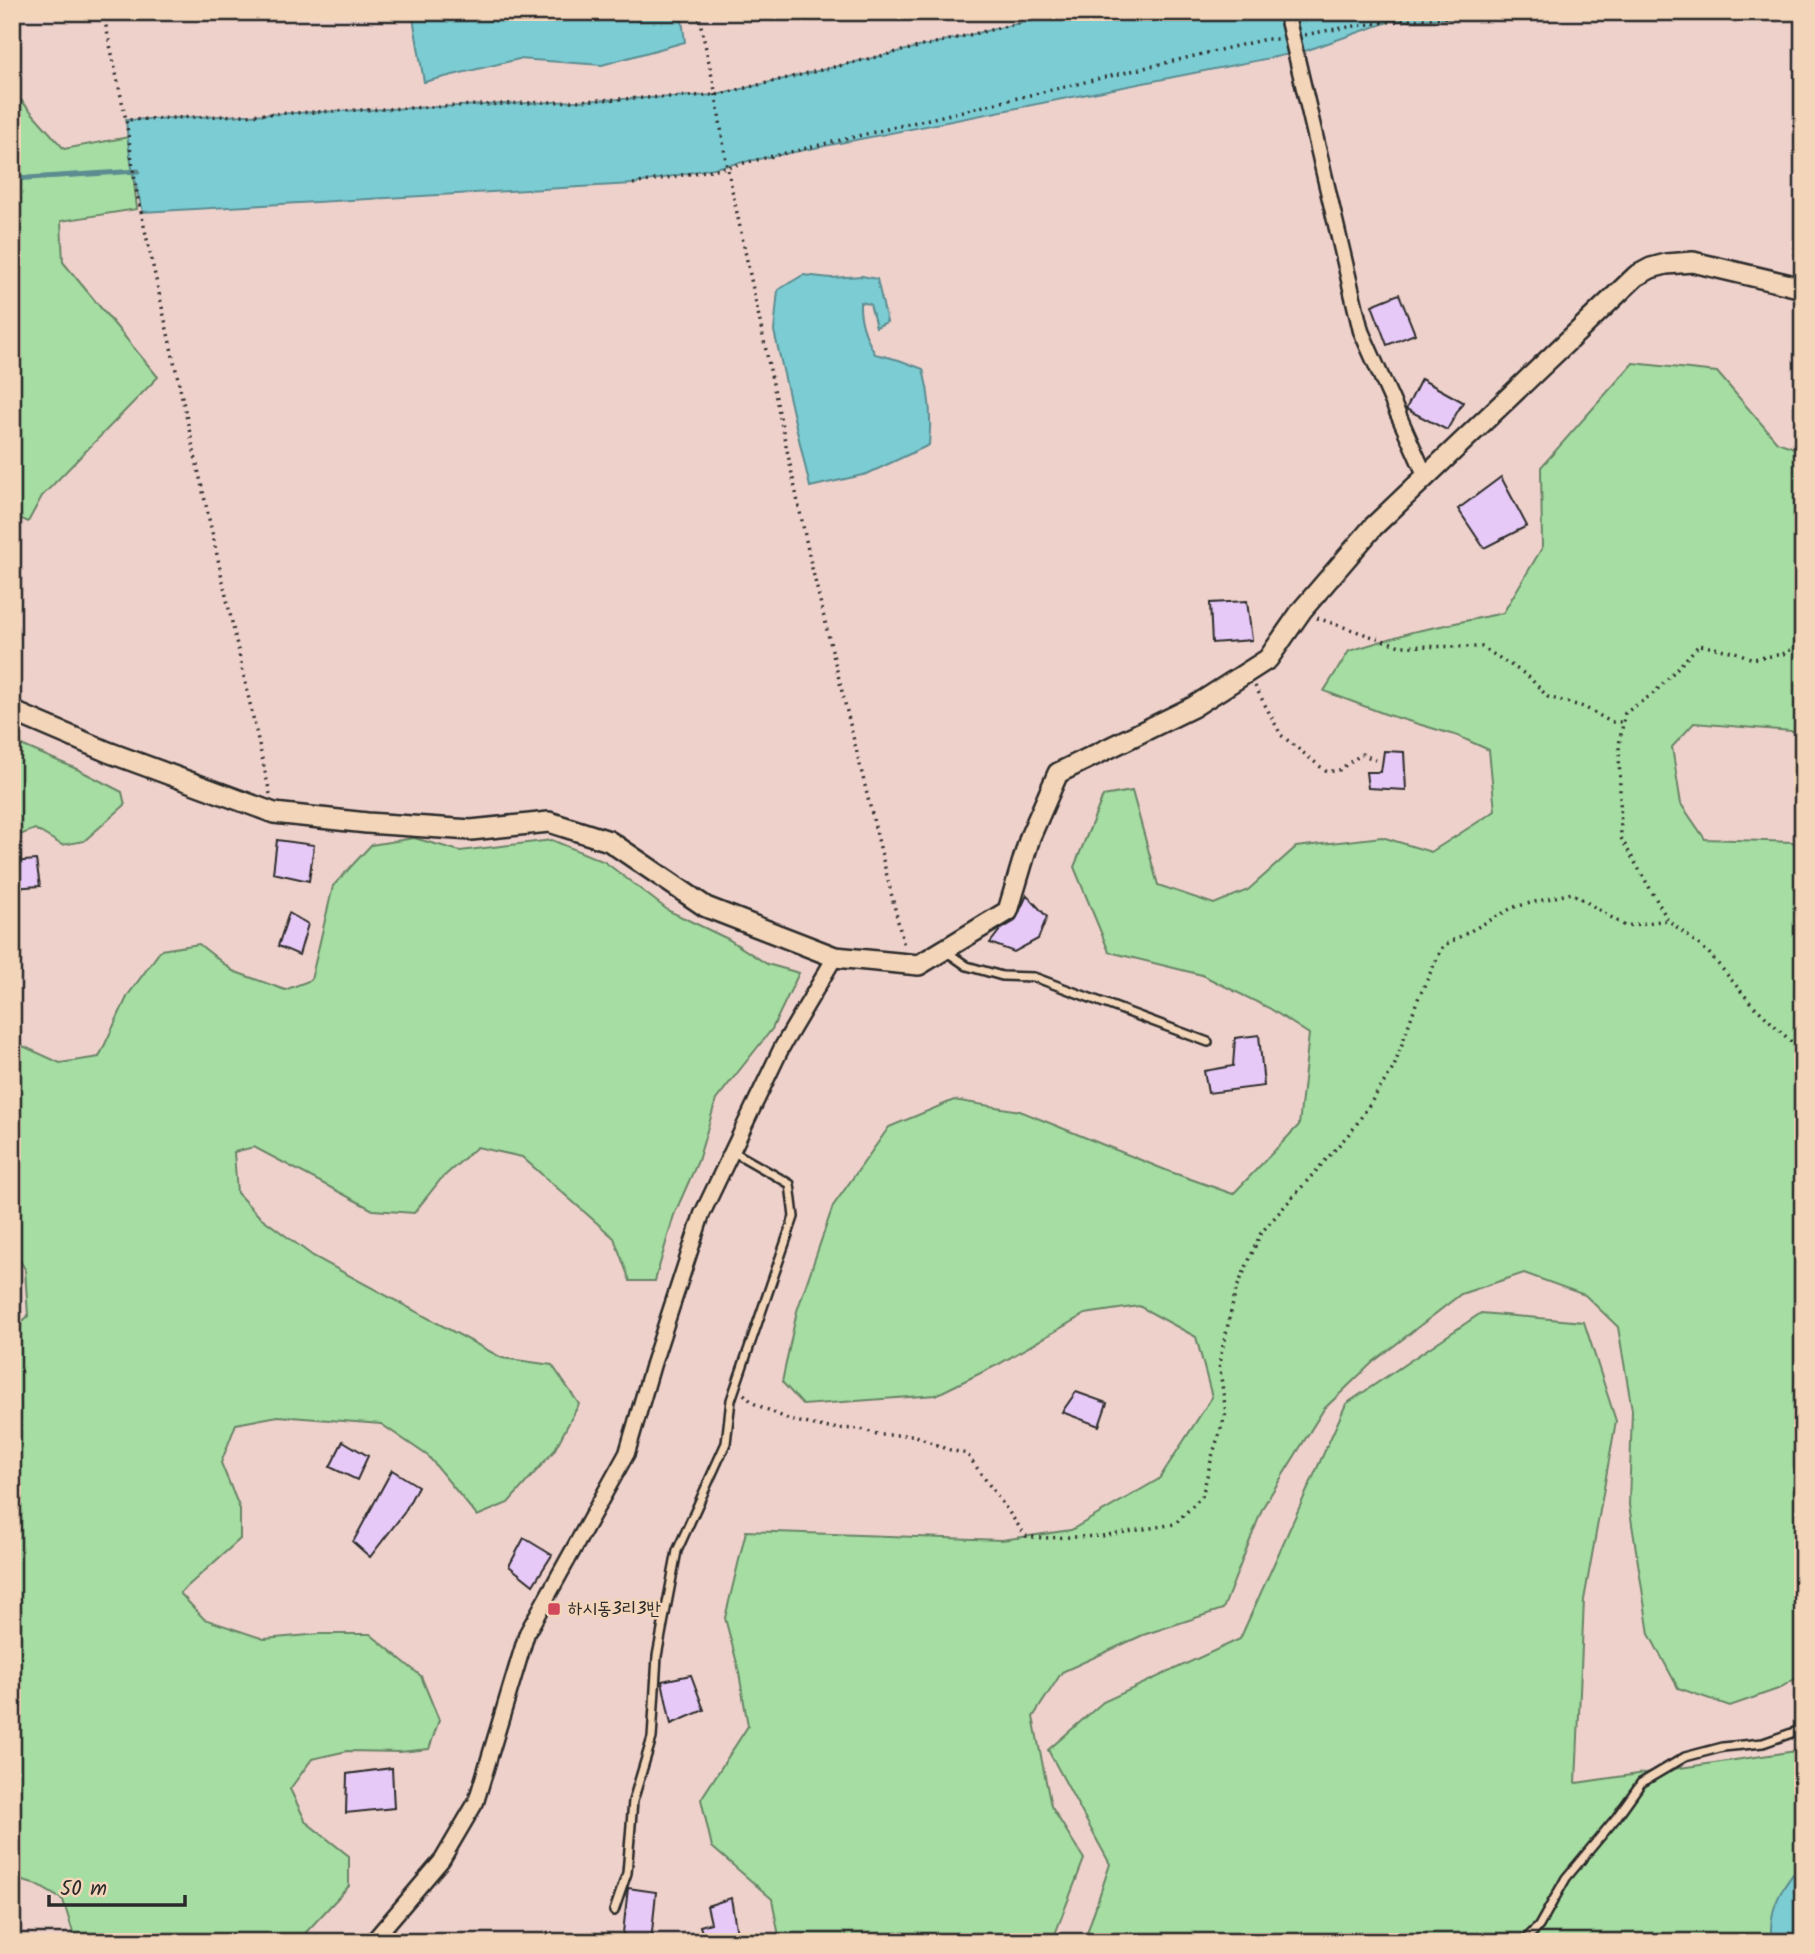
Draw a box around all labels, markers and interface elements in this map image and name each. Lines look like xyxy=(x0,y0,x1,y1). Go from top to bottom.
place label: 하시동3리3반 xyxy=(568,1595,661,1624)
marker: 하시동3리3반 xyxy=(546,1601,562,1617)
scale bar xyxy=(49,1863,186,1907)
text: 50 m xyxy=(60,1873,107,1906)

